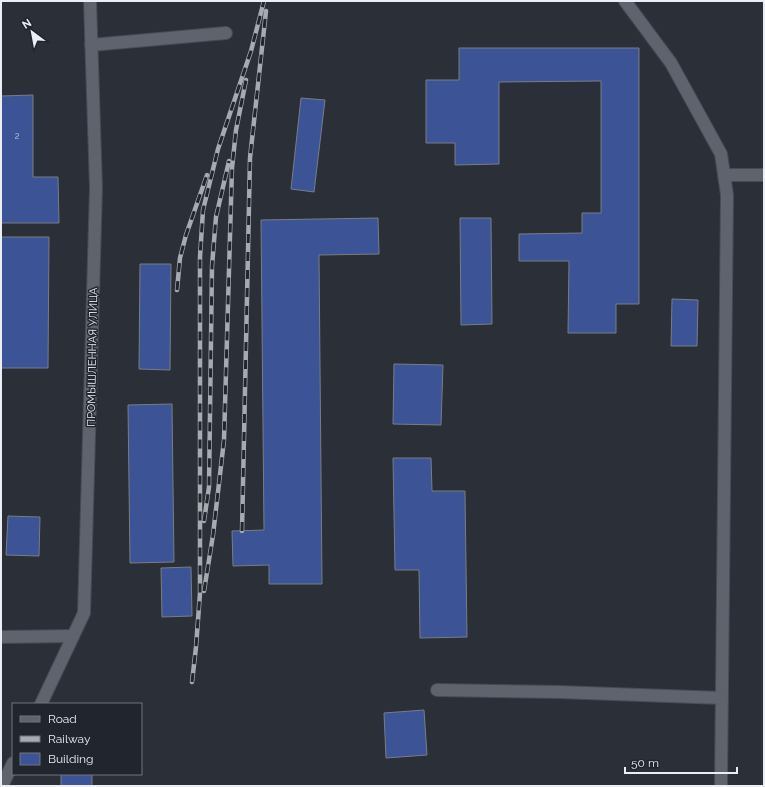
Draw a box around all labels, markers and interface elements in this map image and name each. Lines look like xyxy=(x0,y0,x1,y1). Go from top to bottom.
north arrow xyxy=(12,12,52,52)
text: N xyxy=(20,16,34,32)
house number: 2 xyxy=(15,131,20,141)
street label: ПРОМЫШЛЕННАЯ УЛИЦА xyxy=(85,287,100,427)
legend xyxy=(12,703,142,775)
text: Road xyxy=(48,712,77,726)
text: Railway xyxy=(48,732,91,746)
scale bar xyxy=(625,749,737,775)
text: Building xyxy=(48,752,94,766)
text: 50 m xyxy=(631,756,659,770)

